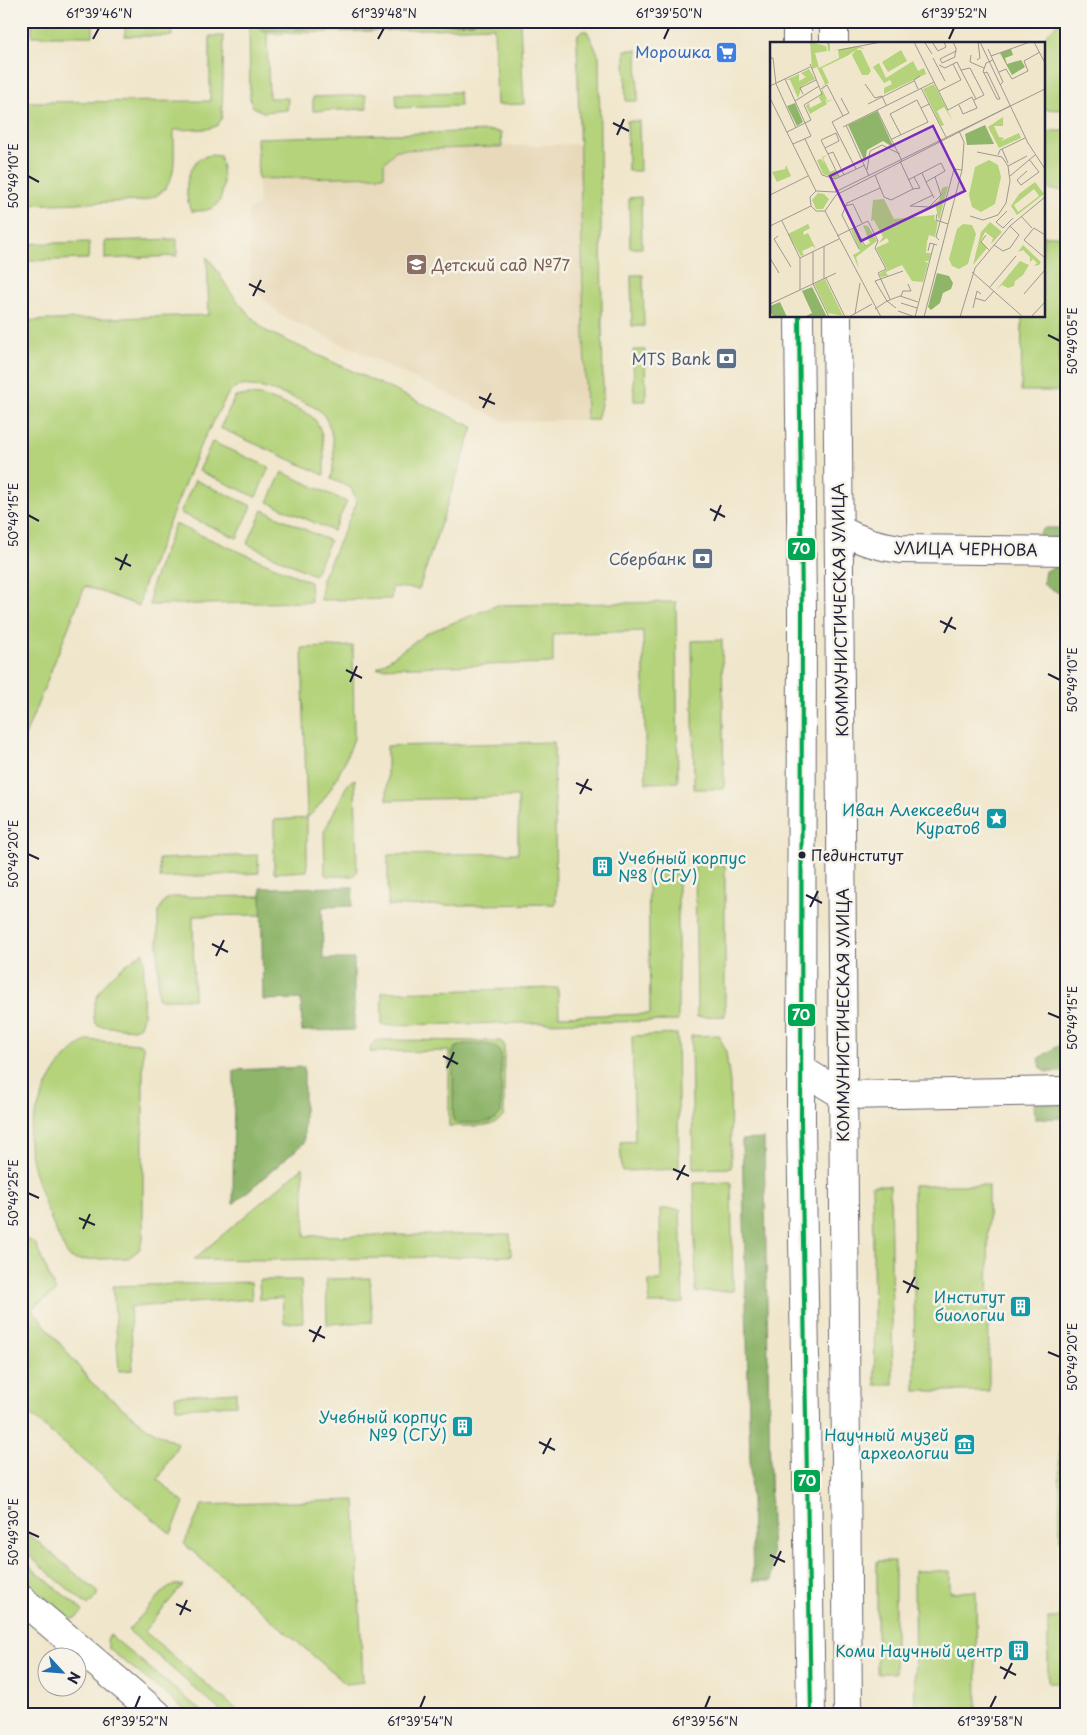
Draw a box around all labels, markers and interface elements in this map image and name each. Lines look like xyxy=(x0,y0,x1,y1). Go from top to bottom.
text: 61°39'46"N xyxy=(66,4,132,22)
text: 61°39'48"N xyxy=(351,4,417,22)
text: 61°39'50"N xyxy=(636,4,702,22)
text: 61°39'52"N xyxy=(921,4,987,22)
place label: Морошка xyxy=(635,39,711,63)
supermarket icon: Морошка xyxy=(715,40,739,64)
inset map xyxy=(770,42,1044,318)
text: 50°49'10"E xyxy=(4,143,22,209)
place label: Детский сад №77 xyxy=(431,252,571,276)
school or university icon: Детский сад №77 xyxy=(404,253,428,277)
text: 50°49'05"E xyxy=(1063,307,1081,375)
place label: MTS Bank xyxy=(632,346,711,370)
bank icon: MTS Bank xyxy=(715,347,739,371)
text: 50°49'15"E xyxy=(4,483,22,547)
street label: КОММУНИСТИЧЕСКАЯ УЛИЦА xyxy=(825,483,853,737)
street label: УЛИЦА ЧЕРНОВА xyxy=(894,535,1038,561)
line badge: 70 xyxy=(787,537,816,561)
text: 70 xyxy=(792,538,810,559)
place label: Сбербанк xyxy=(609,546,686,570)
bank icon: Сбербанк xyxy=(690,547,714,571)
text: 50°49'10"E xyxy=(1063,647,1081,713)
place label: Иван Алексеевич Куратов xyxy=(842,797,980,839)
place icon: Иван Алексеевич Куратов xyxy=(984,807,1008,831)
text: 50°49'20"E xyxy=(4,820,22,888)
place label: Пединститут xyxy=(811,843,904,866)
place label: Учебный корпус №8 (СГУ) xyxy=(618,845,746,887)
marker: Пединститут xyxy=(797,850,807,860)
building icon: Учебный корпус №8 (СГУ) xyxy=(590,855,614,879)
street label: КОММУНИСТИЧЕСКАЯ УЛИЦА xyxy=(830,888,854,1142)
text: 50°49'15"E xyxy=(1063,986,1081,1050)
line badge: 70 xyxy=(787,1003,816,1027)
text: 70 xyxy=(792,1004,810,1025)
text: 50°49'25"E xyxy=(4,1159,22,1227)
place label: Институт биологии xyxy=(934,1284,1005,1326)
building icon: Институт биологии xyxy=(1009,1294,1033,1318)
text: 50°49'20"E xyxy=(1063,1323,1081,1391)
place label: Учебный корпус №9 (СГУ) xyxy=(319,1404,447,1446)
building icon: Учебный корпус №9 (СГУ) xyxy=(451,1414,475,1438)
place label: Научный музей археологии xyxy=(824,1422,949,1464)
museum icon: Научный музей археологии xyxy=(953,1432,977,1456)
line badge: 70 xyxy=(793,1469,821,1493)
text: 70 xyxy=(798,1470,816,1491)
text: 50°49'30"E xyxy=(4,1498,22,1566)
place label: Коми Научный центр xyxy=(835,1638,1003,1662)
building icon: Коми Научный центр xyxy=(1007,1639,1031,1663)
north arrow xyxy=(38,1648,88,1698)
text: N xyxy=(62,1668,86,1688)
text: 61°39'52"N xyxy=(102,1712,168,1730)
text: 61°39'54"N xyxy=(387,1712,453,1730)
text: 61°39'56"N xyxy=(672,1712,738,1730)
text: 61°39'58"N xyxy=(957,1712,1023,1730)

